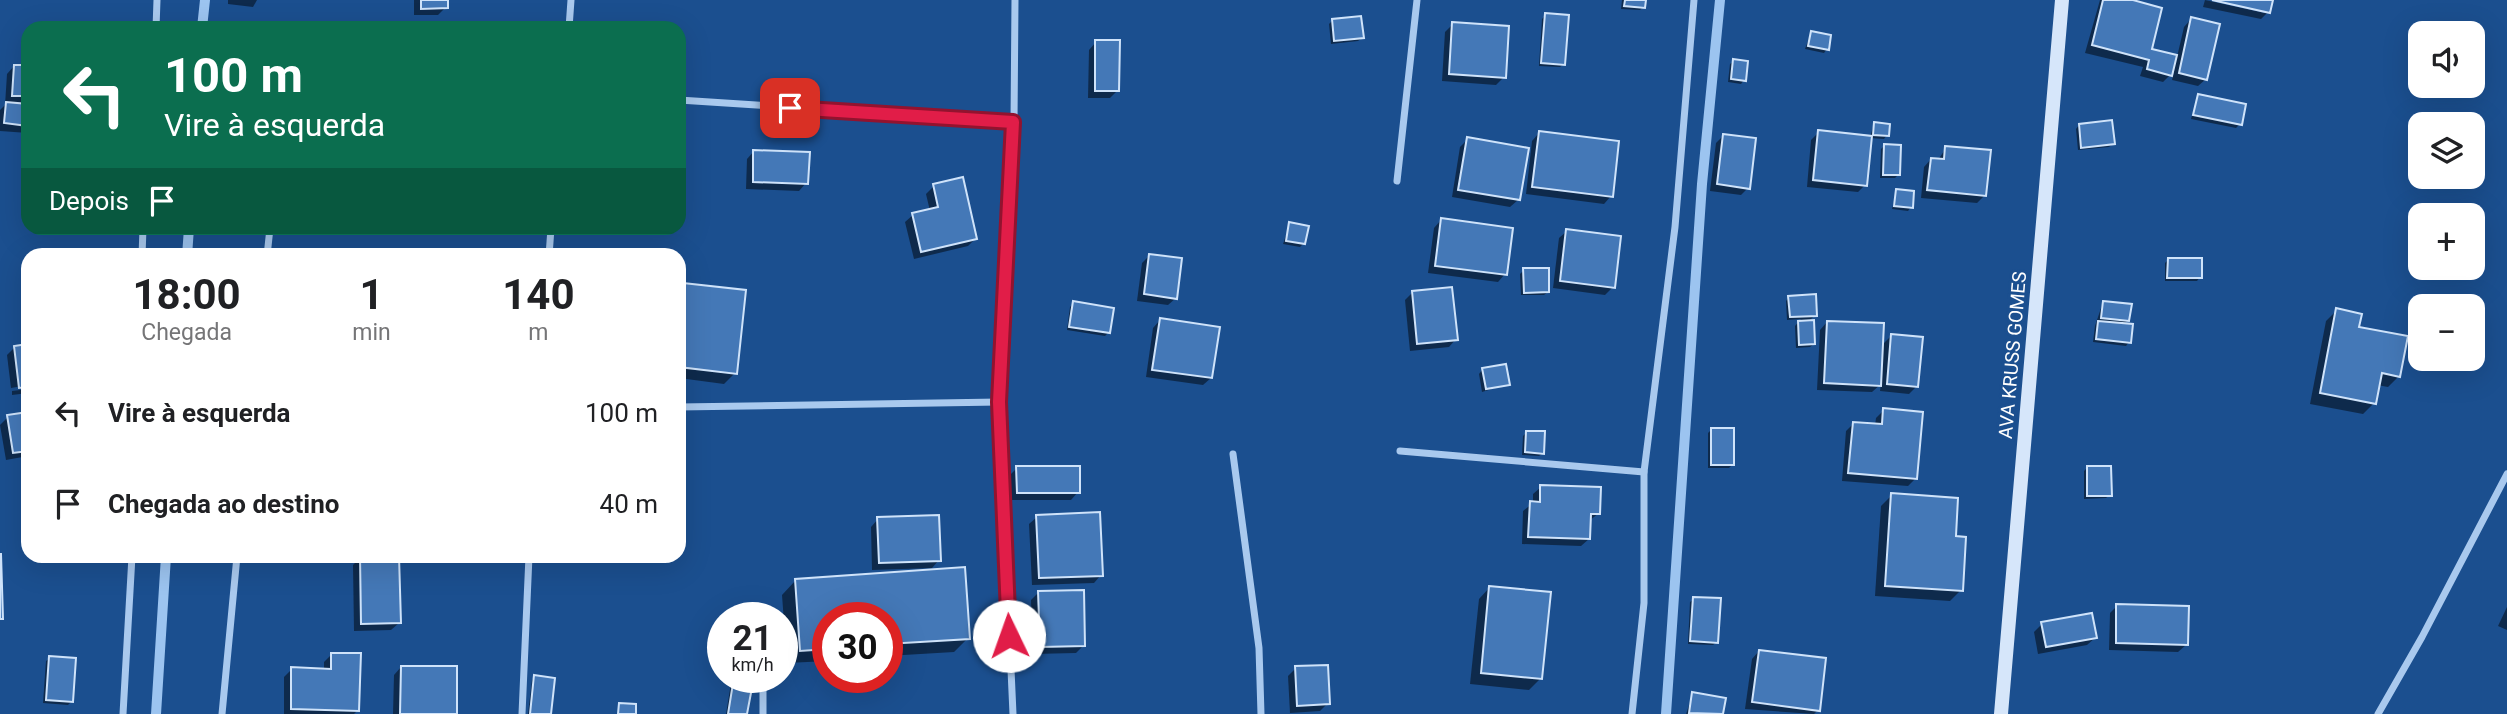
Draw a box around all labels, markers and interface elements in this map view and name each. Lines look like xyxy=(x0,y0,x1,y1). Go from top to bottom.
map controls xyxy=(2408,21,2485,371)
button: sound xyxy=(2408,21,2485,98)
text: 100 m xyxy=(164,47,303,104)
icon: left xyxy=(49,49,140,140)
pin xyxy=(760,78,820,138)
icon: arrive xyxy=(771,89,809,127)
text: Vire à esquerda xyxy=(164,106,385,144)
button: layers xyxy=(2408,112,2485,189)
icon: arrive xyxy=(143,182,181,220)
text: Depois xyxy=(49,186,129,216)
button: + xyxy=(2408,203,2485,280)
text: 18:00 xyxy=(133,270,241,319)
text: 1 xyxy=(359,270,384,319)
text: 140 xyxy=(502,270,575,319)
street label: AVA KRUSS GOMES xyxy=(1994,270,2031,440)
button: − xyxy=(2408,294,2485,371)
text: Chegada xyxy=(141,319,232,346)
text: min xyxy=(352,319,391,346)
text: m xyxy=(528,319,548,346)
icon: left xyxy=(49,394,87,432)
text: Vire à esquerda xyxy=(108,398,291,428)
text: 100 m xyxy=(585,398,658,428)
icon: arrive xyxy=(49,485,87,523)
text: Chegada ao destino xyxy=(108,489,339,519)
text: 40 m xyxy=(600,489,658,519)
position arrow xyxy=(972,599,1046,673)
speed limit sign: 30 xyxy=(812,602,903,693)
text: 21 xyxy=(732,618,773,659)
text: km/h xyxy=(731,654,774,675)

